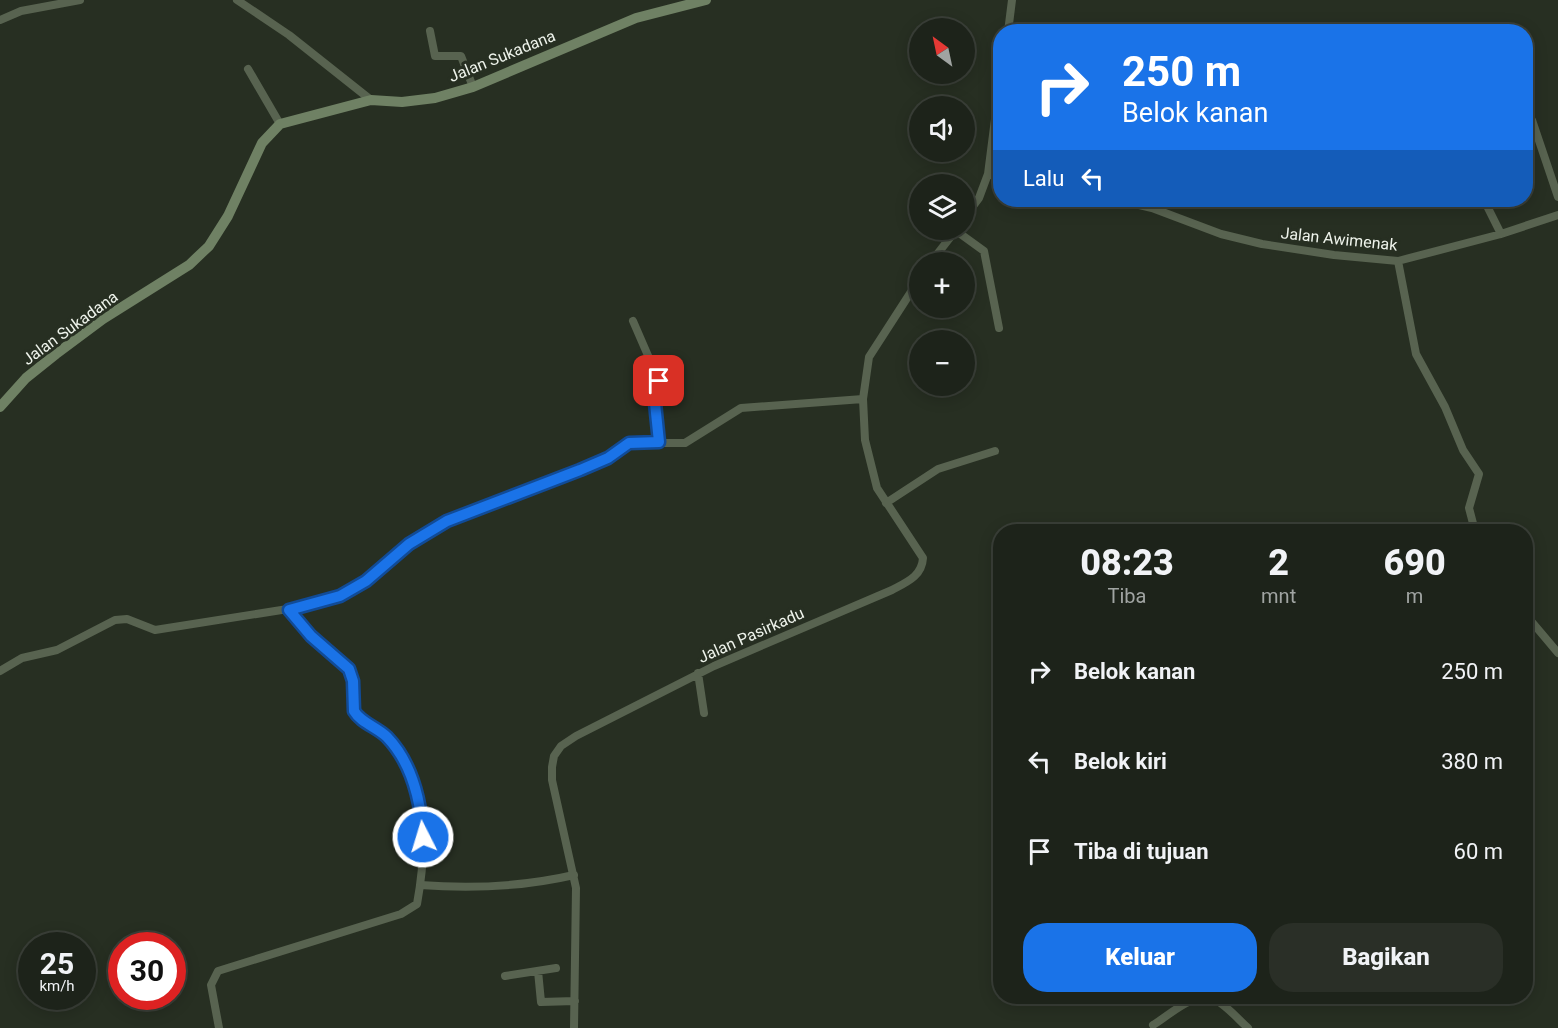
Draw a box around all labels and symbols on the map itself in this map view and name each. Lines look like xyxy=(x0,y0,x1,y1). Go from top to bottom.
north arrow xyxy=(909,18,975,84)
street label: Jalan Sukadana xyxy=(446,26,558,86)
street label: Jalan Awimenak xyxy=(1280,223,1399,255)
street label: Jalan Sukadana xyxy=(19,287,121,369)
pin xyxy=(633,355,684,406)
street label: Jalan Pasirkadu xyxy=(695,603,807,667)
position arrow xyxy=(391,805,455,869)
speed limit sign: 30 xyxy=(108,932,186,1010)

